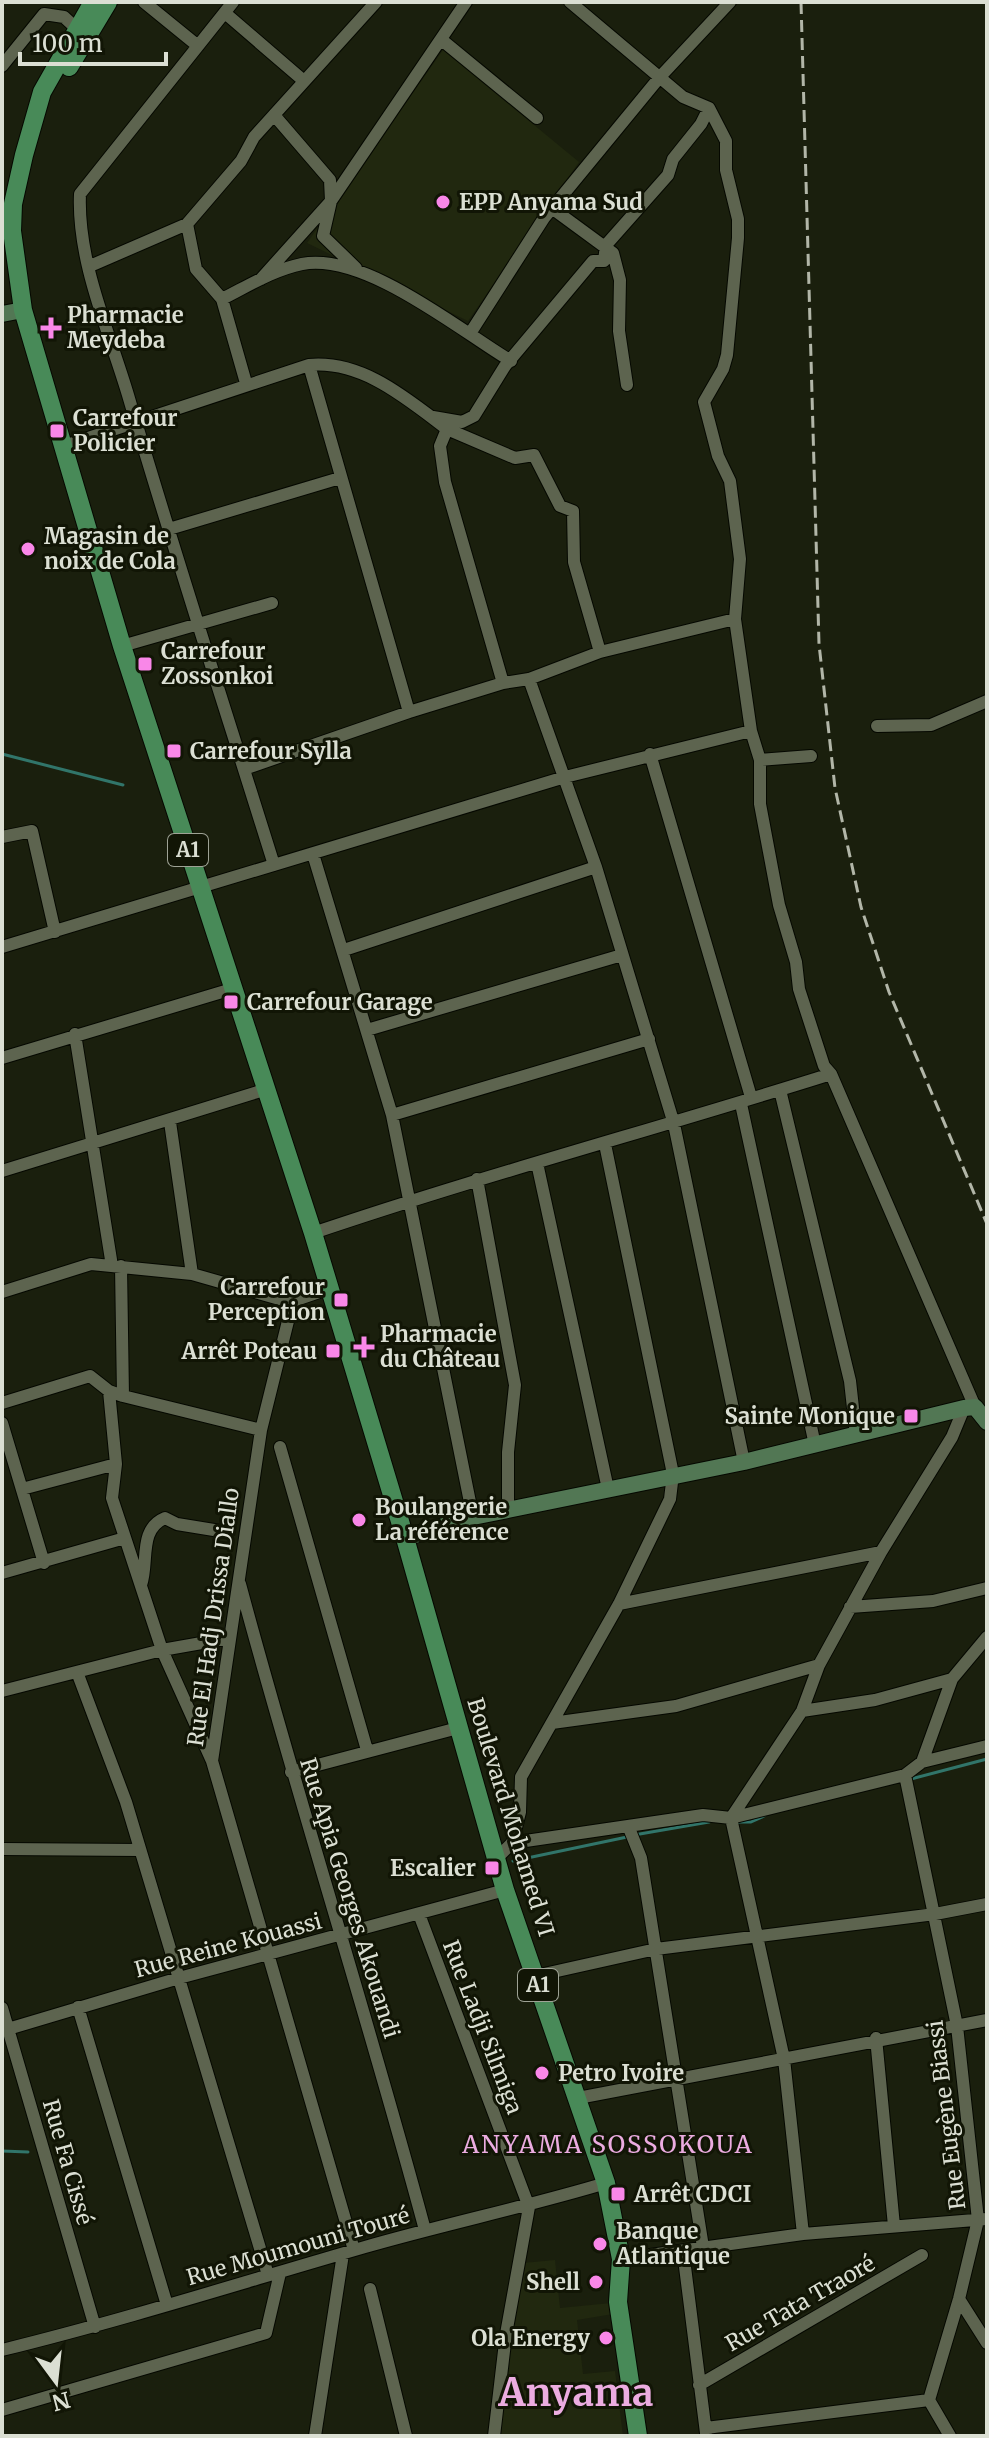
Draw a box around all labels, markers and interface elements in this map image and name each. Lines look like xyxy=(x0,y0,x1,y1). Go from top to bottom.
scale bar xyxy=(20,16,166,66)
text: 100 m xyxy=(32,28,103,59)
place label: EPP Anyama Sud xyxy=(459,188,643,216)
marker: EPP Anyama Sud xyxy=(434,193,452,211)
place label: Pharmacie Meydeba xyxy=(67,301,184,354)
marker: Pharmacie Meydeba xyxy=(42,319,60,337)
place label: Carrefour Policier xyxy=(73,404,178,457)
marker: Carrefour Policier xyxy=(48,422,66,440)
place label: Magasin de noix de Cola xyxy=(44,522,176,575)
marker: Magasin de noix de Cola xyxy=(19,540,37,558)
place label: Carrefour Zossonkoi xyxy=(161,637,274,690)
marker: Carrefour Zossonkoi xyxy=(136,655,154,673)
place label: Carrefour Sylla xyxy=(190,737,352,765)
marker: Carrefour Sylla xyxy=(165,742,183,760)
road number: A1 xyxy=(168,834,208,866)
place label: Carrefour Garage xyxy=(247,988,433,1016)
marker: Carrefour Garage xyxy=(222,993,240,1011)
place label: Carrefour Perception xyxy=(208,1273,325,1326)
marker: Carrefour Perception xyxy=(332,1291,350,1309)
place label: Pharmacie du Château xyxy=(380,1320,500,1373)
place label: Arrêt Poteau xyxy=(180,1337,317,1365)
marker: Pharmacie du Château xyxy=(355,1338,373,1356)
marker: Arrêt Poteau xyxy=(324,1342,342,1360)
place label: Sainte Monique xyxy=(725,1402,895,1430)
marker: Sainte Monique xyxy=(902,1407,920,1425)
street label: Rue El Hadj Drissa Diallo xyxy=(181,1486,245,1748)
place label: Boulangerie La référence xyxy=(375,1493,509,1546)
marker: Boulangerie La référence xyxy=(350,1511,368,1529)
street label: Boulevard Mohamed VI xyxy=(461,1694,561,1940)
street label: Rue Apia Georges Akouandi xyxy=(294,1754,406,2042)
place label: Escalier xyxy=(390,1854,476,1882)
marker: Escalier xyxy=(483,1859,501,1877)
street label: Rue Reine Kouassi xyxy=(131,1907,325,1983)
street label: Rue Ladji Silmiga xyxy=(437,1936,529,2118)
road number: A1 xyxy=(518,1969,558,2001)
street label: Rue Eugène Biassi xyxy=(920,2019,972,2211)
place label: Petro Ivoire xyxy=(558,2059,684,2087)
marker: Petro Ivoire xyxy=(533,2064,551,2082)
street label: Rue Fa Cissé xyxy=(37,2096,99,2228)
district label: ANYAMA SOSSOKOUA xyxy=(461,2129,754,2160)
place label: Arrêt CDCI xyxy=(633,2180,751,2208)
marker: Arrêt CDCI xyxy=(609,2185,627,2203)
street label: Rue Moumouni Touré xyxy=(183,2201,413,2291)
place label: Banque Atlantique xyxy=(615,2217,730,2270)
marker: Banque Atlantique xyxy=(591,2235,609,2253)
street label: Rue Tata Traoré xyxy=(720,2249,880,2357)
place label: Shell xyxy=(526,2268,580,2296)
marker: Shell xyxy=(587,2273,605,2291)
place label: Ola Energy xyxy=(471,2324,591,2352)
marker: Ola Energy xyxy=(597,2329,615,2347)
north arrow xyxy=(16,2342,96,2422)
district label: Anyama xyxy=(498,2369,653,2416)
text: N xyxy=(49,2386,73,2417)

